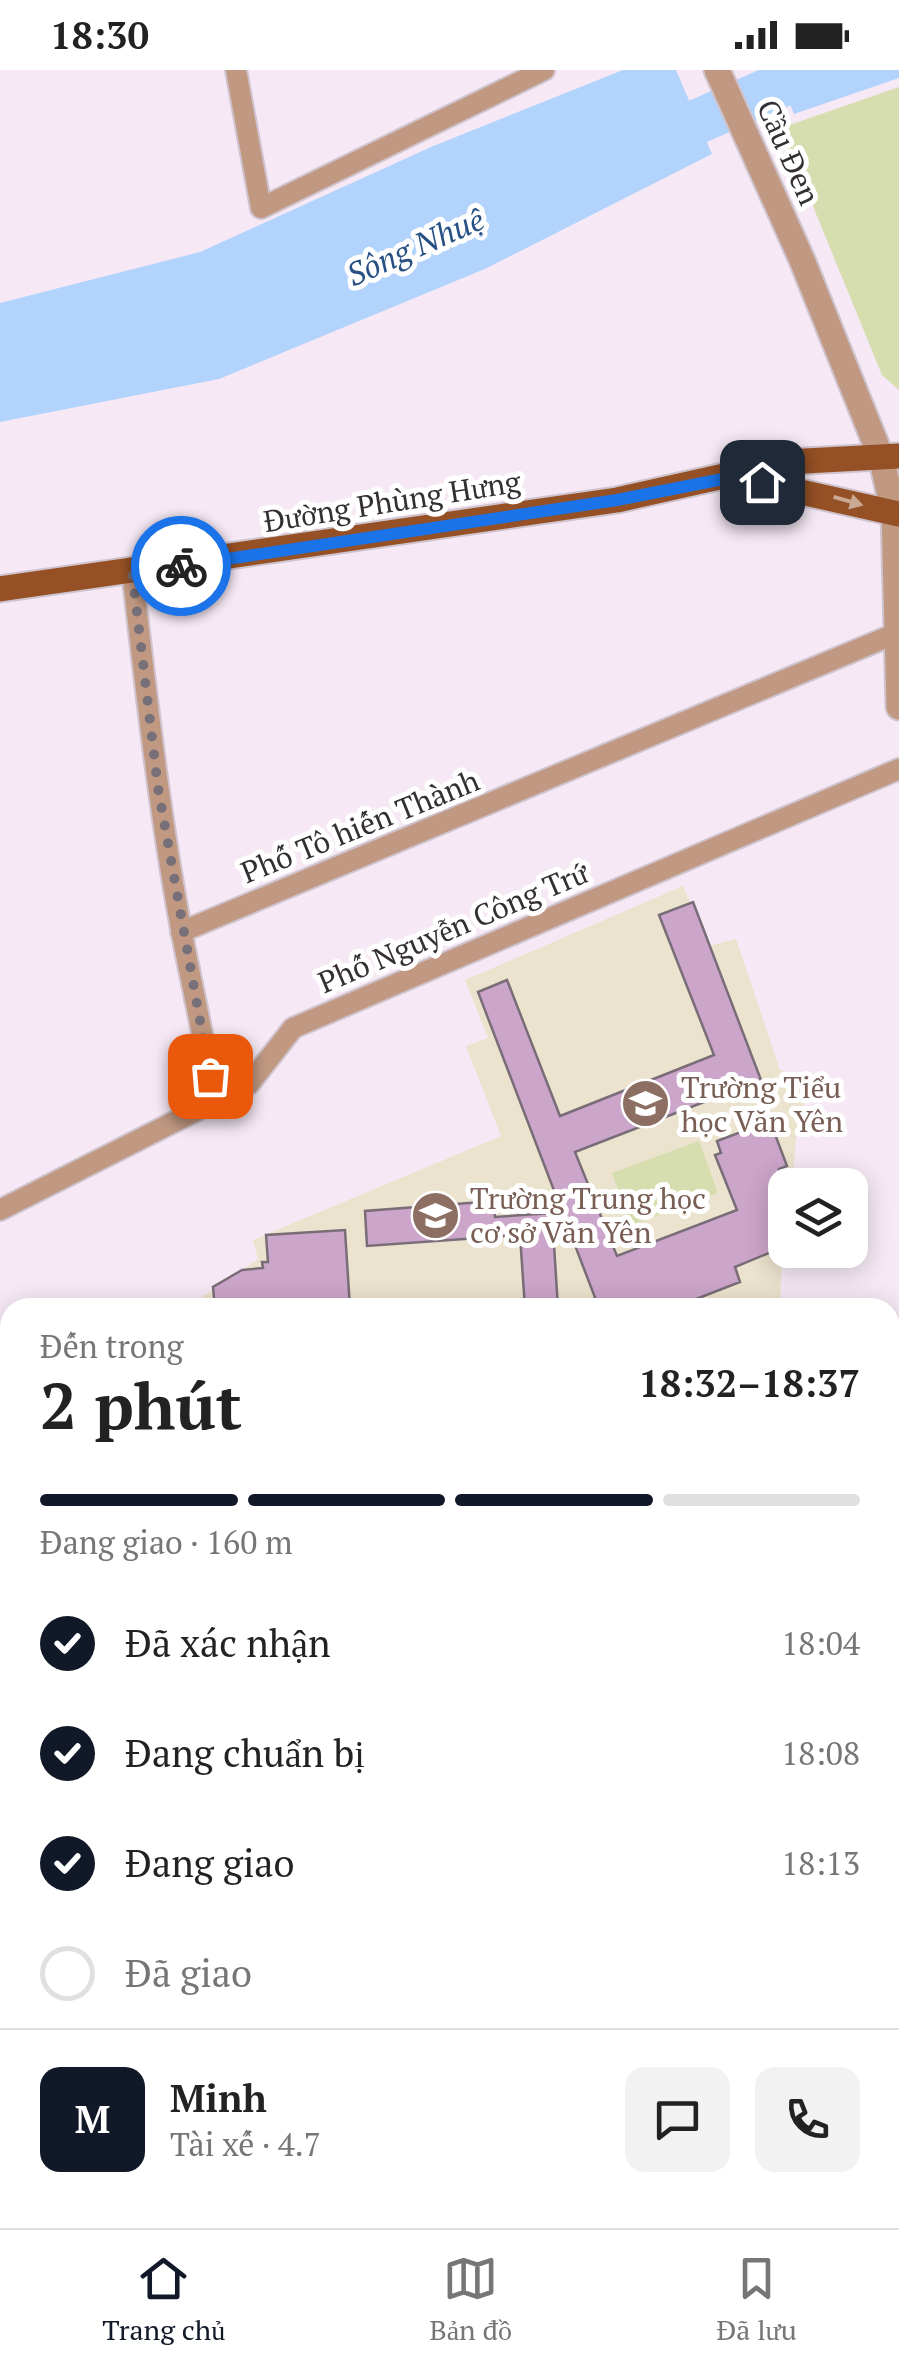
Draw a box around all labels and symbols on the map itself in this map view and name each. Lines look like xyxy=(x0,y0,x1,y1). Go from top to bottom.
street label: Cầu Đen xyxy=(748,93,830,211)
water label: Sông Nhuệ xyxy=(340,197,491,295)
pin xyxy=(720,440,805,525)
street label: Đường Phùng Hưng xyxy=(261,461,525,541)
one-way arrow xyxy=(833,493,864,509)
courier xyxy=(131,516,231,616)
street label: Phố Tô hiến Thành xyxy=(235,760,485,892)
street label: Phố Nguyễn Công Trứ xyxy=(312,851,596,1002)
pin xyxy=(168,1034,253,1119)
place label: Trường Tiểu học Văn Yên xyxy=(681,1067,843,1141)
school or university icon: Trường Tiểu học Văn Yên xyxy=(620,1078,672,1130)
place label: Trường Trung học cơ sở Văn Yên xyxy=(470,1178,706,1252)
school or university icon: Trường Trung học cơ sở Văn Yên xyxy=(409,1189,461,1241)

